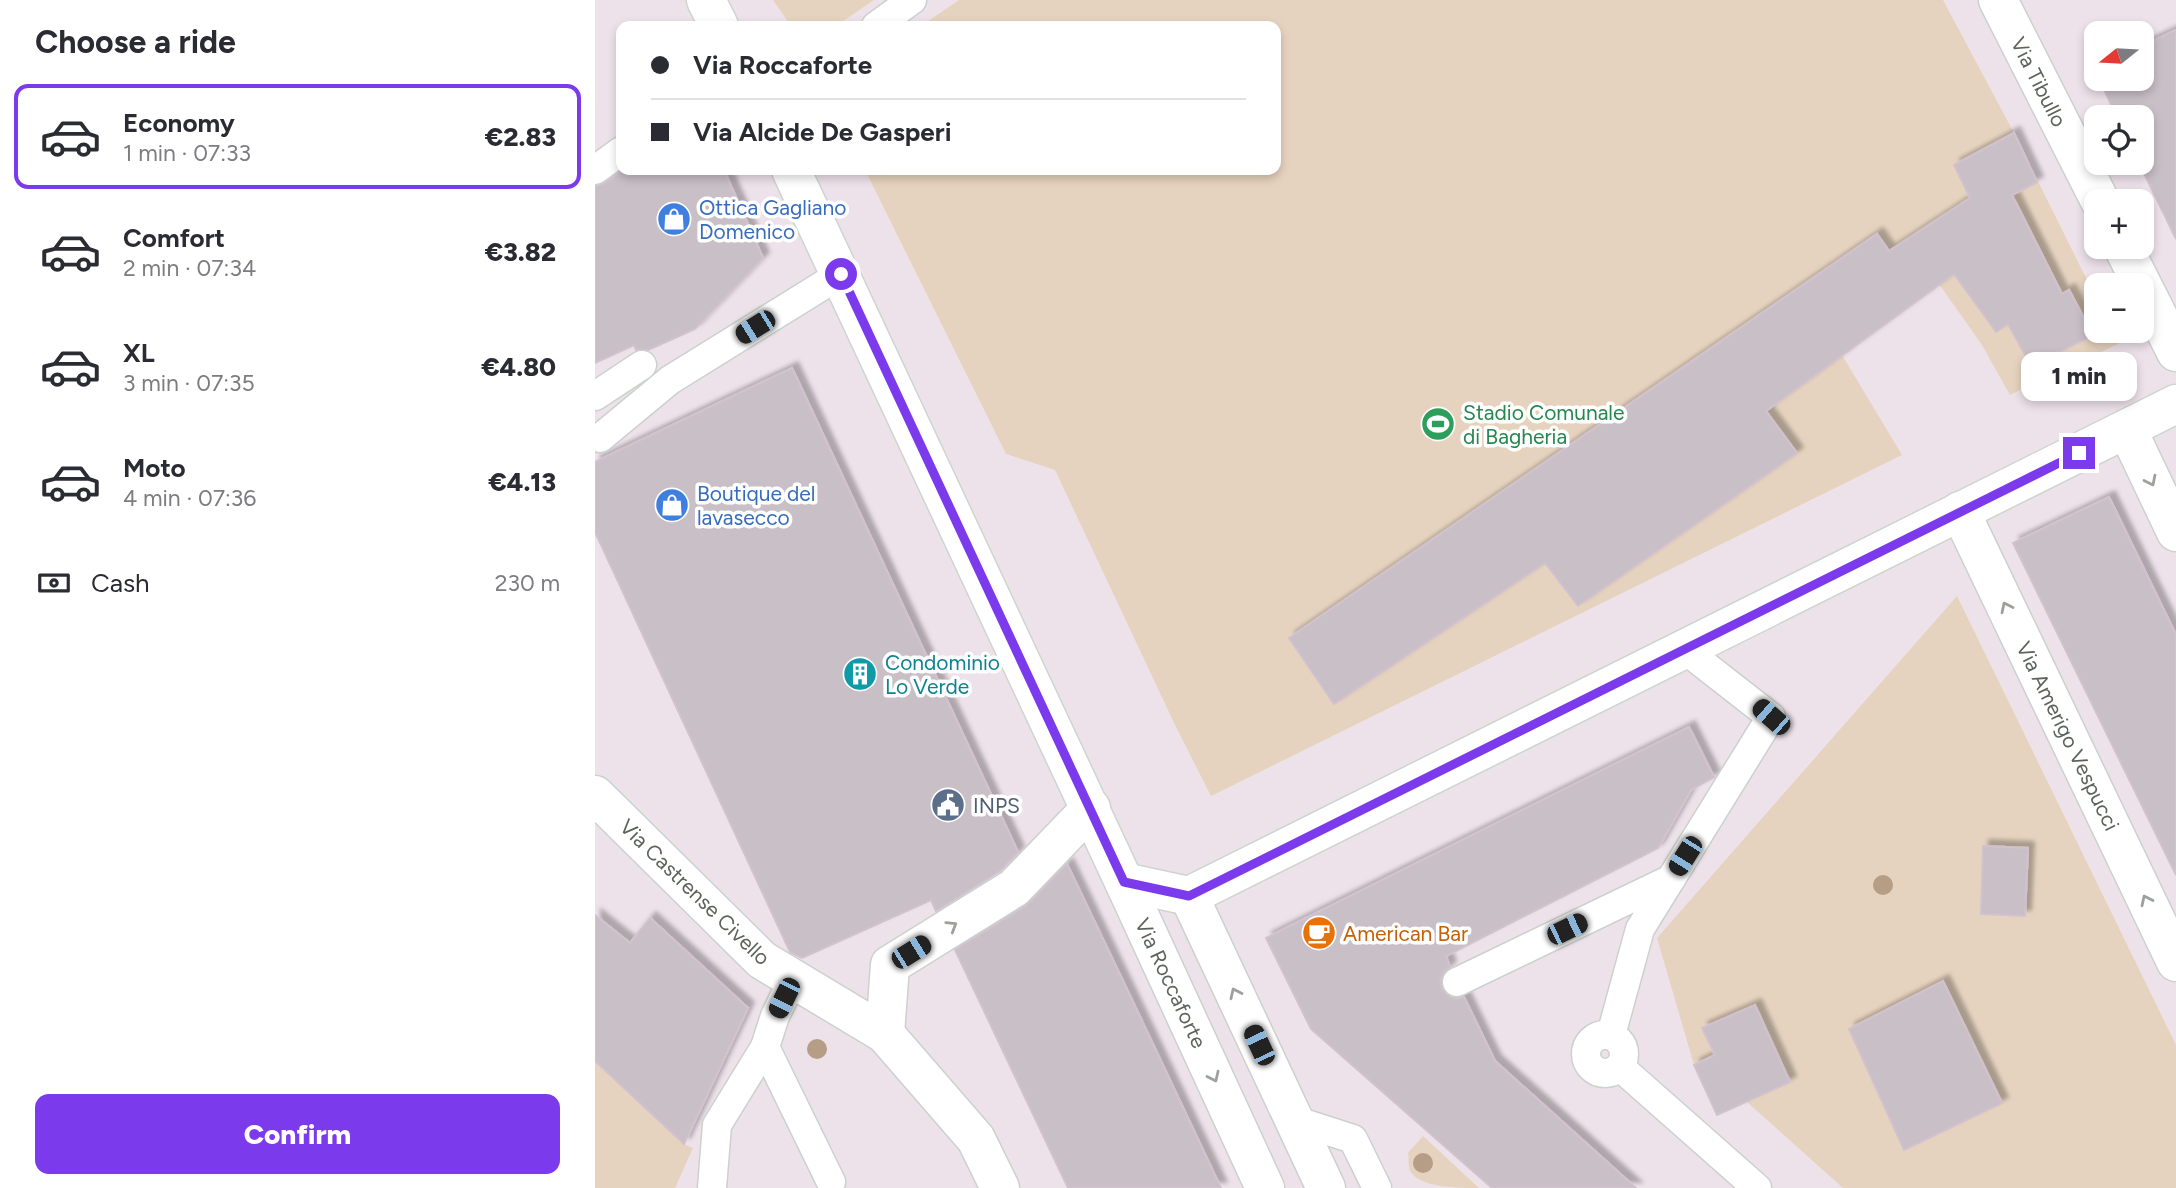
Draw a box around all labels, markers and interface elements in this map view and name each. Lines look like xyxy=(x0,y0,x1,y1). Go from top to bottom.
north arrow xyxy=(2084,21,2154,91)
map controls xyxy=(2084,21,2154,343)
text: Choose a ride xyxy=(35,23,236,61)
street label: Via Tibullo xyxy=(2006,33,2072,131)
text: Via Roccaforte xyxy=(693,49,872,81)
icon: car xyxy=(39,105,102,168)
button: locate xyxy=(2084,105,2154,175)
text: Economy xyxy=(123,107,235,139)
text: Via Alcide De Gasperi xyxy=(693,116,951,148)
text: €2.83 xyxy=(485,121,556,153)
text: 1 min · 07:33 xyxy=(123,139,251,167)
button: + xyxy=(2084,189,2154,259)
place label: Ottica Gagliano Domenico xyxy=(699,195,846,244)
shop icon: Ottica Gagliano Domenico xyxy=(655,200,693,238)
icon: car xyxy=(39,220,102,283)
text: Comfort xyxy=(123,222,225,254)
text: €3.82 xyxy=(485,236,556,268)
text: 2 min · 07:34 xyxy=(123,254,256,282)
route start xyxy=(825,258,857,290)
button: − xyxy=(2084,273,2154,343)
car xyxy=(732,307,779,347)
icon: car xyxy=(39,335,102,398)
text: XL xyxy=(123,337,155,369)
text: €4.80 xyxy=(481,351,556,383)
callout: 1 min xyxy=(2021,351,2137,400)
text: 1 min xyxy=(2052,362,2106,390)
text: 3 min · 07:35 xyxy=(123,369,255,397)
place label: Stadio Comunale di Bagheria xyxy=(1463,400,1624,449)
sports icon: Stadio Comunale di Bagheria xyxy=(1419,405,1457,443)
route end xyxy=(2063,437,2095,469)
icon: car xyxy=(39,450,102,513)
text: Moto xyxy=(123,452,186,484)
text: €4.13 xyxy=(488,466,556,498)
one-way arrow xyxy=(2143,474,2157,486)
place label: Boutique del lavasecco xyxy=(697,481,815,530)
text: 4 min · 07:36 xyxy=(123,484,256,512)
shop icon: Boutique del lavasecco xyxy=(653,486,691,524)
icon: cash xyxy=(35,564,73,602)
text: Cash xyxy=(91,567,150,599)
text: 230 m xyxy=(495,569,560,597)
one-way arrow xyxy=(2000,601,2014,614)
street label: Via Amerigo Vespucci xyxy=(2011,637,2125,835)
place label: Condominio Lo Verde xyxy=(885,650,1000,699)
building icon: Condominio Lo Verde xyxy=(841,655,879,693)
car xyxy=(1749,695,1794,739)
public building icon: INPS xyxy=(929,786,967,824)
place label: INPS xyxy=(973,793,1020,818)
street label: Via Castrense Civello xyxy=(615,814,775,970)
car xyxy=(1665,833,1706,879)
one-way arrow xyxy=(2141,895,2155,907)
car xyxy=(1544,910,1591,948)
street label: Via Roccaforte xyxy=(1130,914,1212,1052)
cafe icon: American Bar xyxy=(1300,914,1338,952)
place label: American Bar xyxy=(1343,921,1468,946)
one-way arrow xyxy=(944,922,957,935)
car xyxy=(888,932,935,972)
car xyxy=(766,975,803,1021)
one-way arrow xyxy=(1229,988,1243,1000)
car xyxy=(1241,1022,1278,1068)
one-way arrow xyxy=(1206,1070,1220,1082)
button: Confirm xyxy=(35,1094,560,1174)

